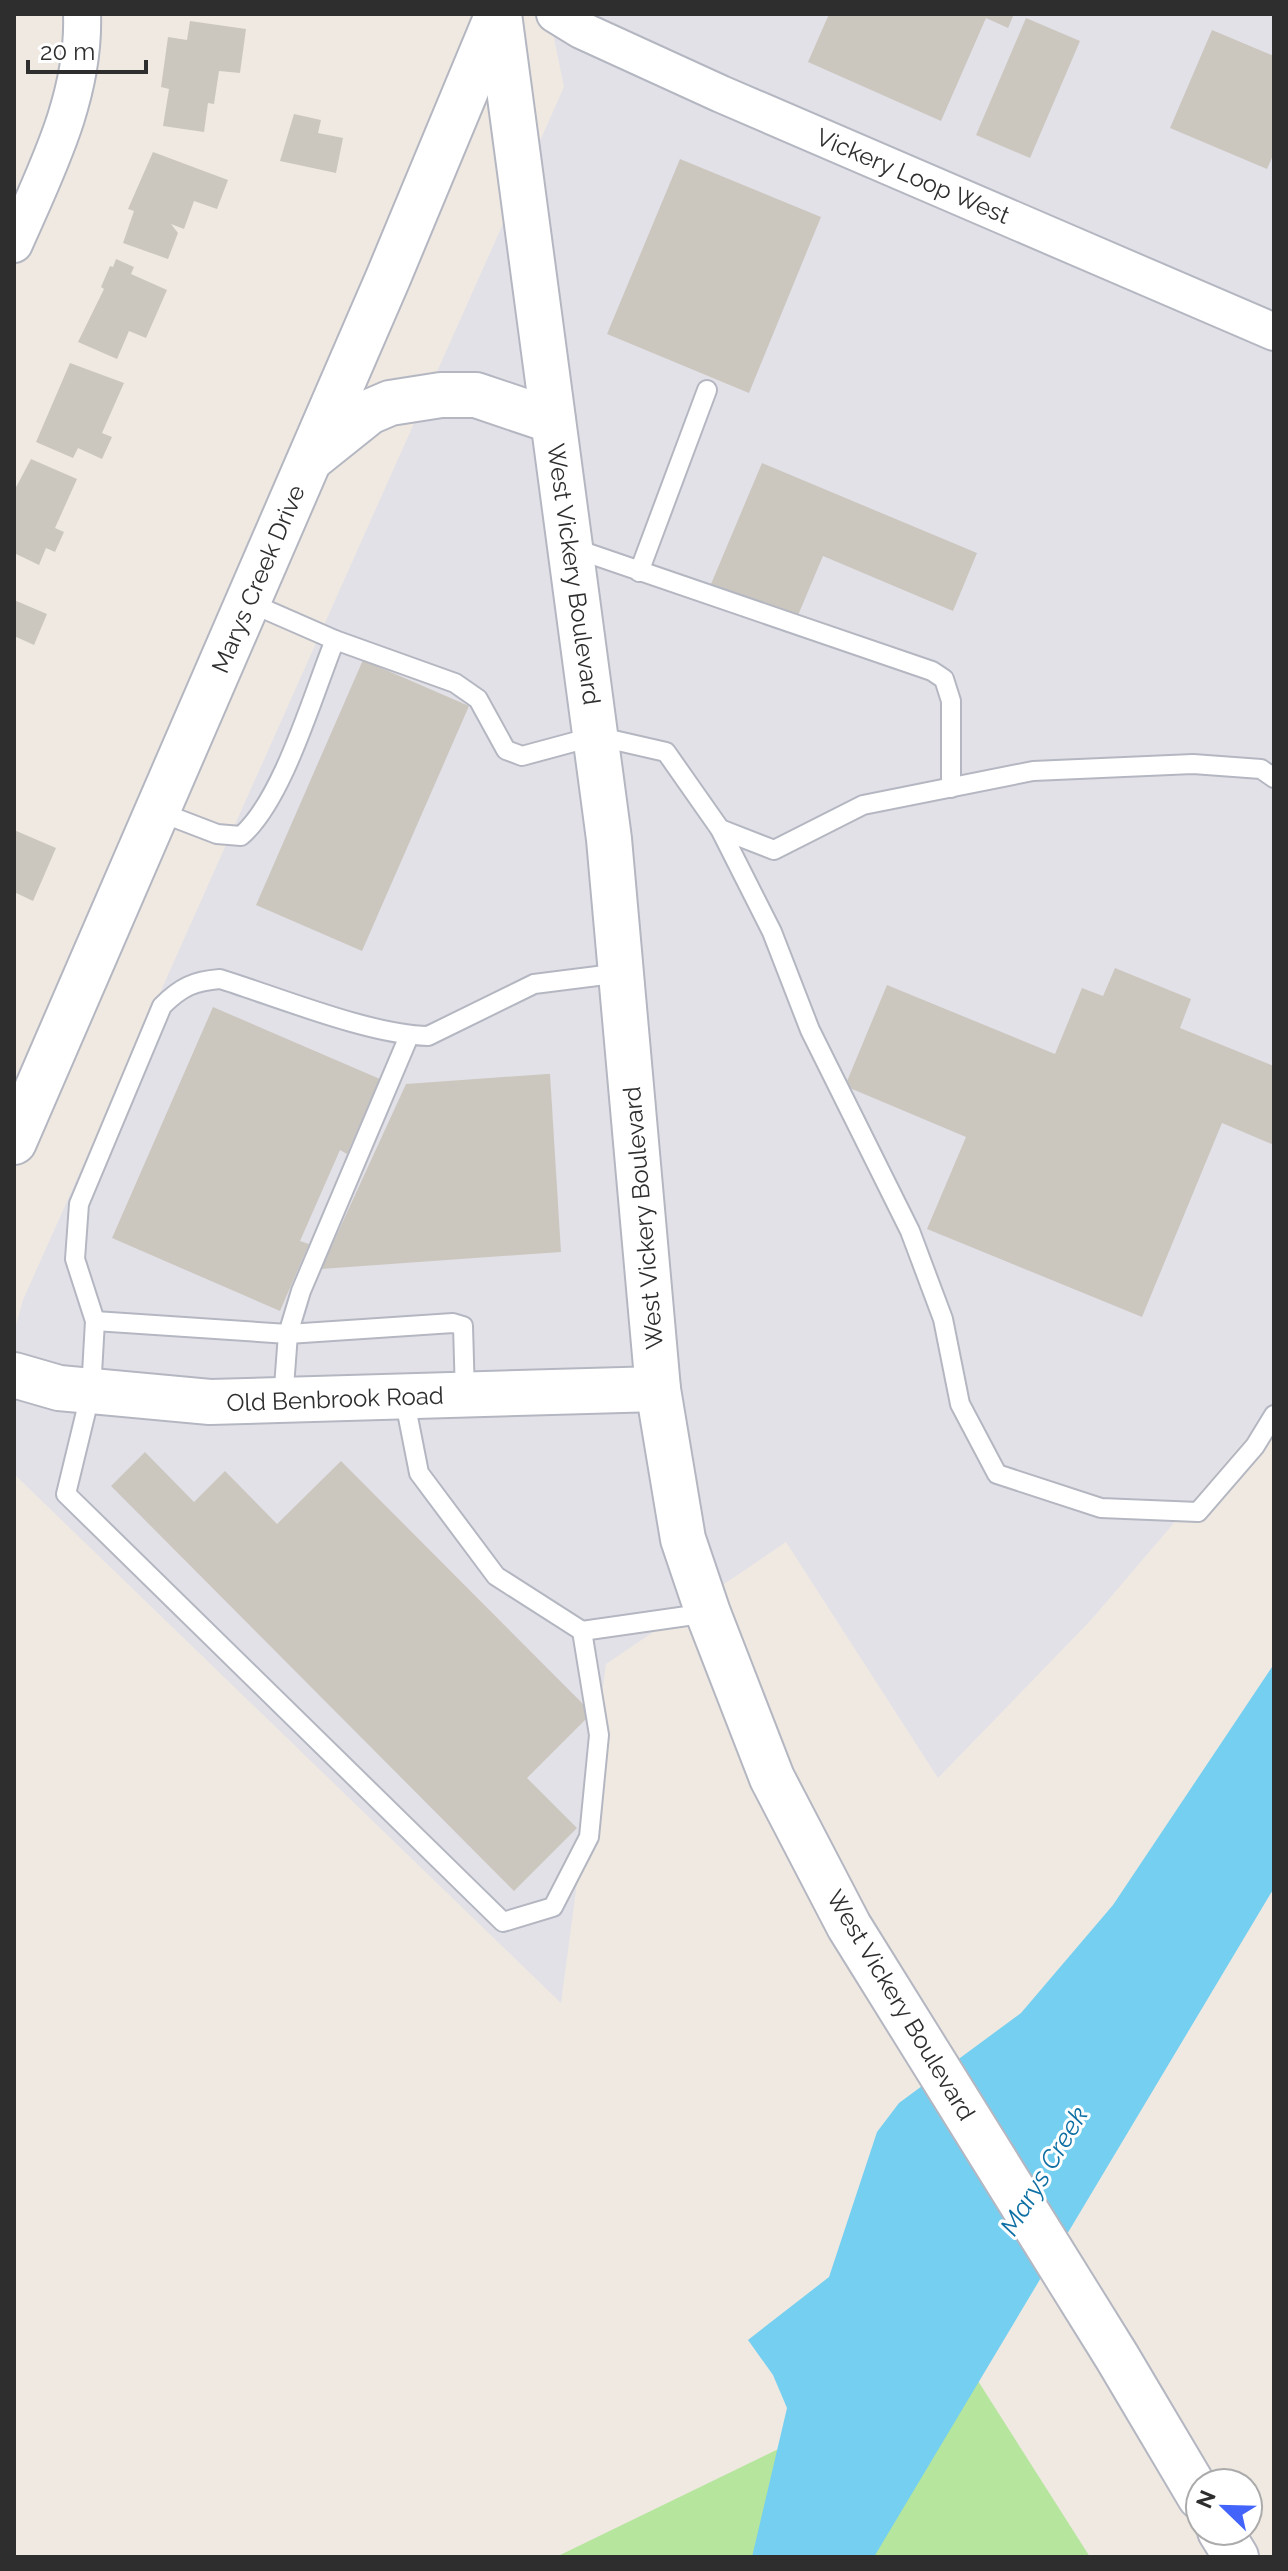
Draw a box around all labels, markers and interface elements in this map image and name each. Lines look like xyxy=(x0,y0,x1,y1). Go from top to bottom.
scale bar xyxy=(28,24,146,74)
text: 20 m xyxy=(40,37,95,66)
street label: Vickery Loop West xyxy=(812,122,1014,230)
street label: West Vickery Boulevard xyxy=(541,441,607,707)
street label: Marys Creek Drive xyxy=(205,481,311,677)
street label: West Vickery Boulevard xyxy=(617,1085,669,1351)
street label: Old Benbrook Road xyxy=(226,1381,444,1417)
street label: West Vickery Boulevard xyxy=(821,1885,981,2125)
water label: Marys Creek xyxy=(994,2101,1094,2241)
north arrow xyxy=(1184,2467,1264,2547)
text: N xyxy=(1190,2486,1221,2512)

